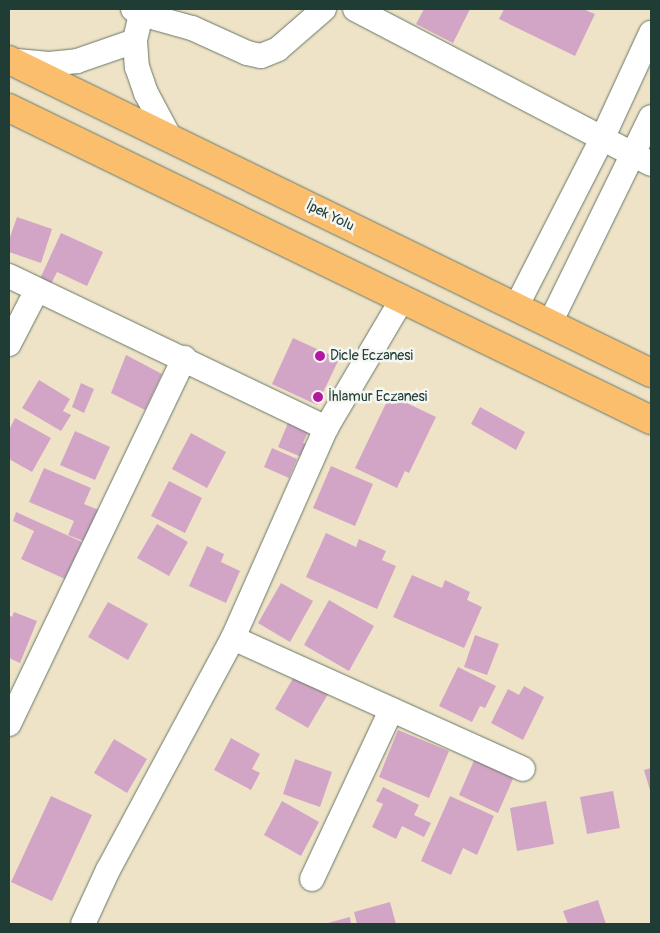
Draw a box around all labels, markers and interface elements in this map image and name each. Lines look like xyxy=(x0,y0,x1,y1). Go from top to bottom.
street label: İpek Yolu xyxy=(303,197,357,235)
place label: Dicle Eczanesi xyxy=(330,348,413,364)
marker: Dicle Eczanesi xyxy=(314,350,326,362)
place label: İhlamur Eczanesi xyxy=(328,389,427,405)
marker: İhlamur Eczanesi xyxy=(312,391,324,403)

